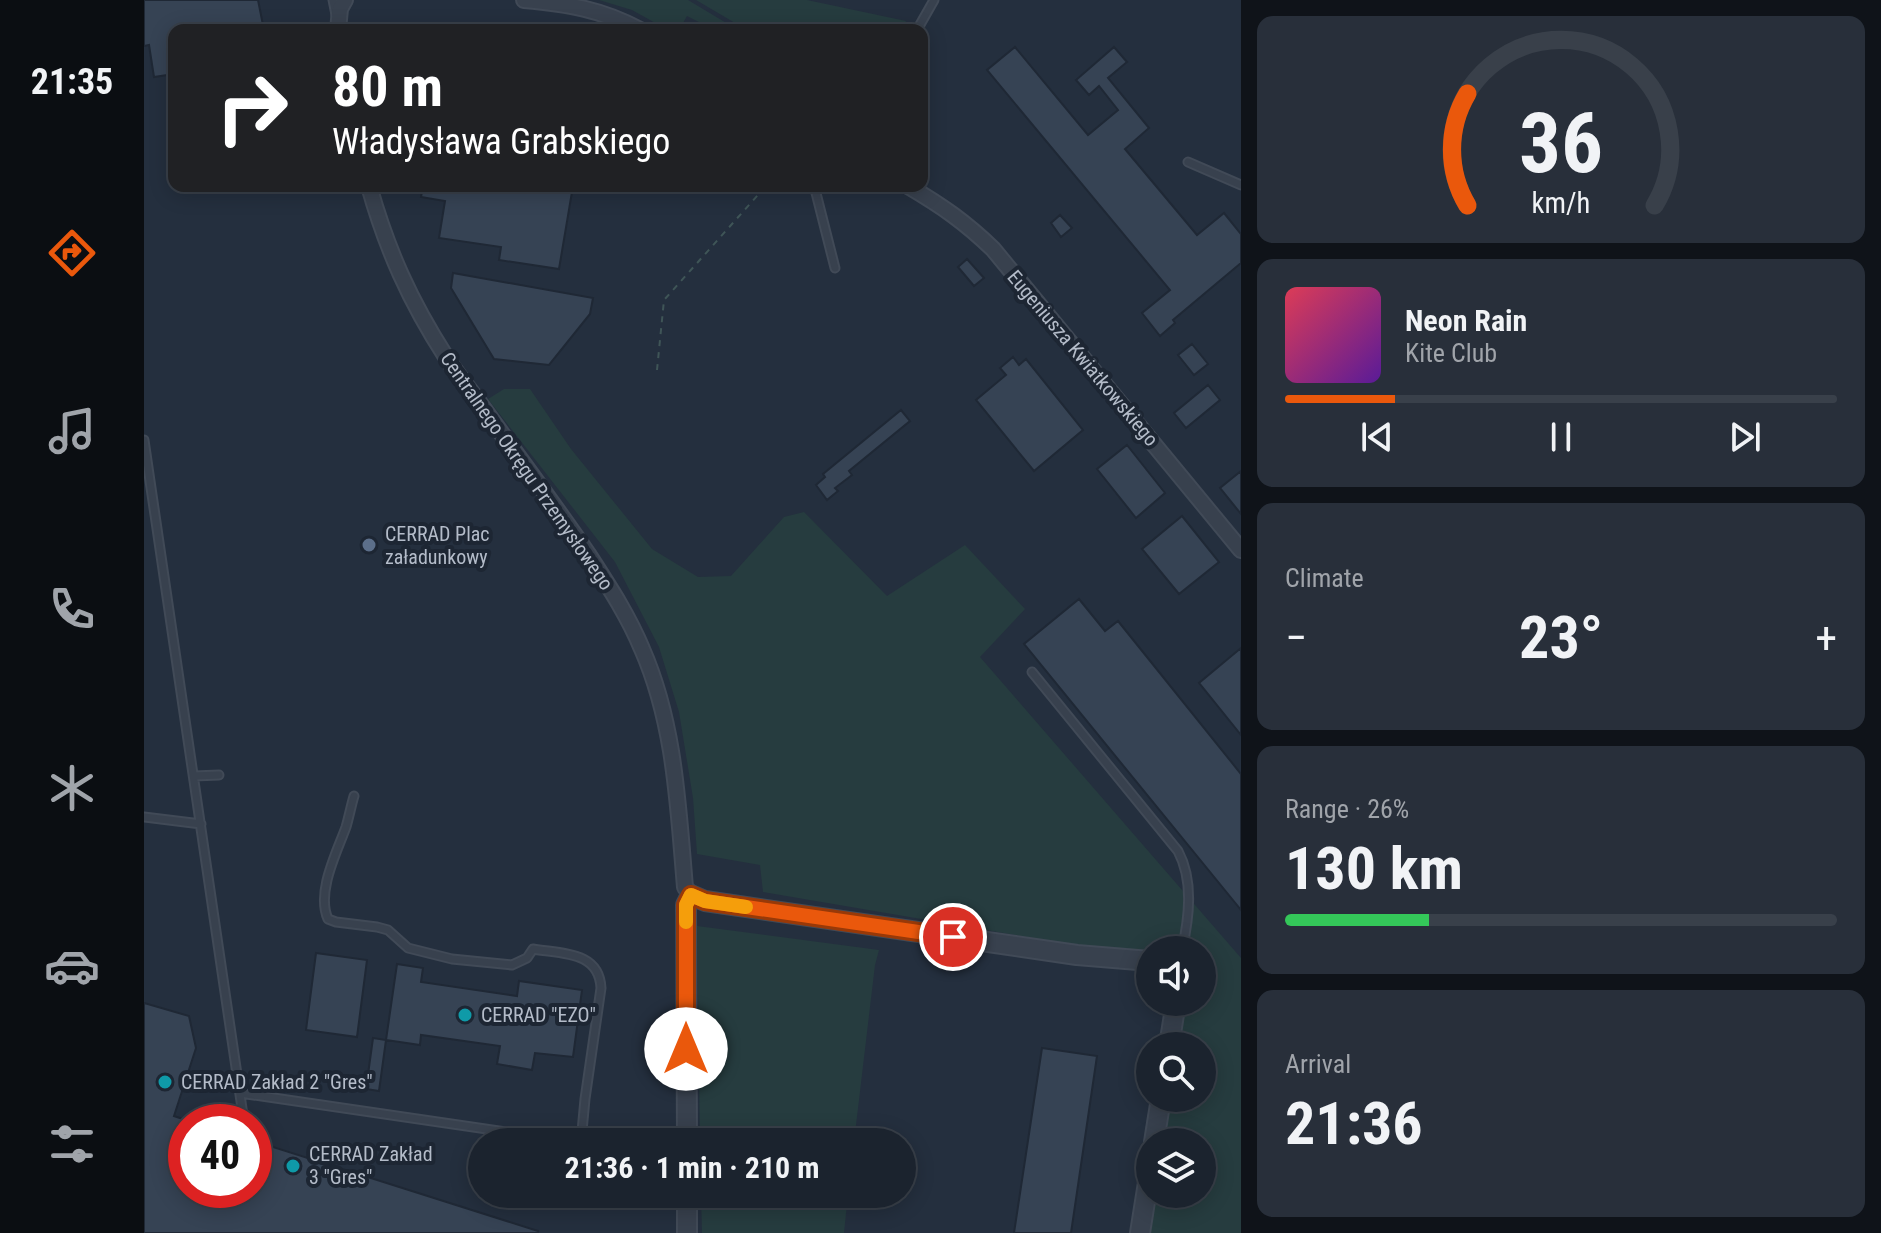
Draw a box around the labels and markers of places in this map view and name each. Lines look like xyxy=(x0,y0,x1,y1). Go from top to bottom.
place label: CERRAD Plac załadunkowy xyxy=(385,522,490,569)
marker: CERRAD Plac załadunkowy xyxy=(360,536,378,554)
pin xyxy=(919,903,987,971)
place label: CERRAD "EZO" xyxy=(481,1003,596,1027)
marker: CERRAD "EZO" xyxy=(456,1006,474,1024)
place label: CERRAD Zakład 2 "Gres" xyxy=(181,1070,373,1094)
marker: CERRAD Zakład 2 "Gres" xyxy=(156,1073,174,1091)
place label: CERRAD Zakład 3 "Gres" xyxy=(309,1142,433,1189)
marker: CERRAD Zakład 3 "Gres" xyxy=(284,1157,302,1175)

